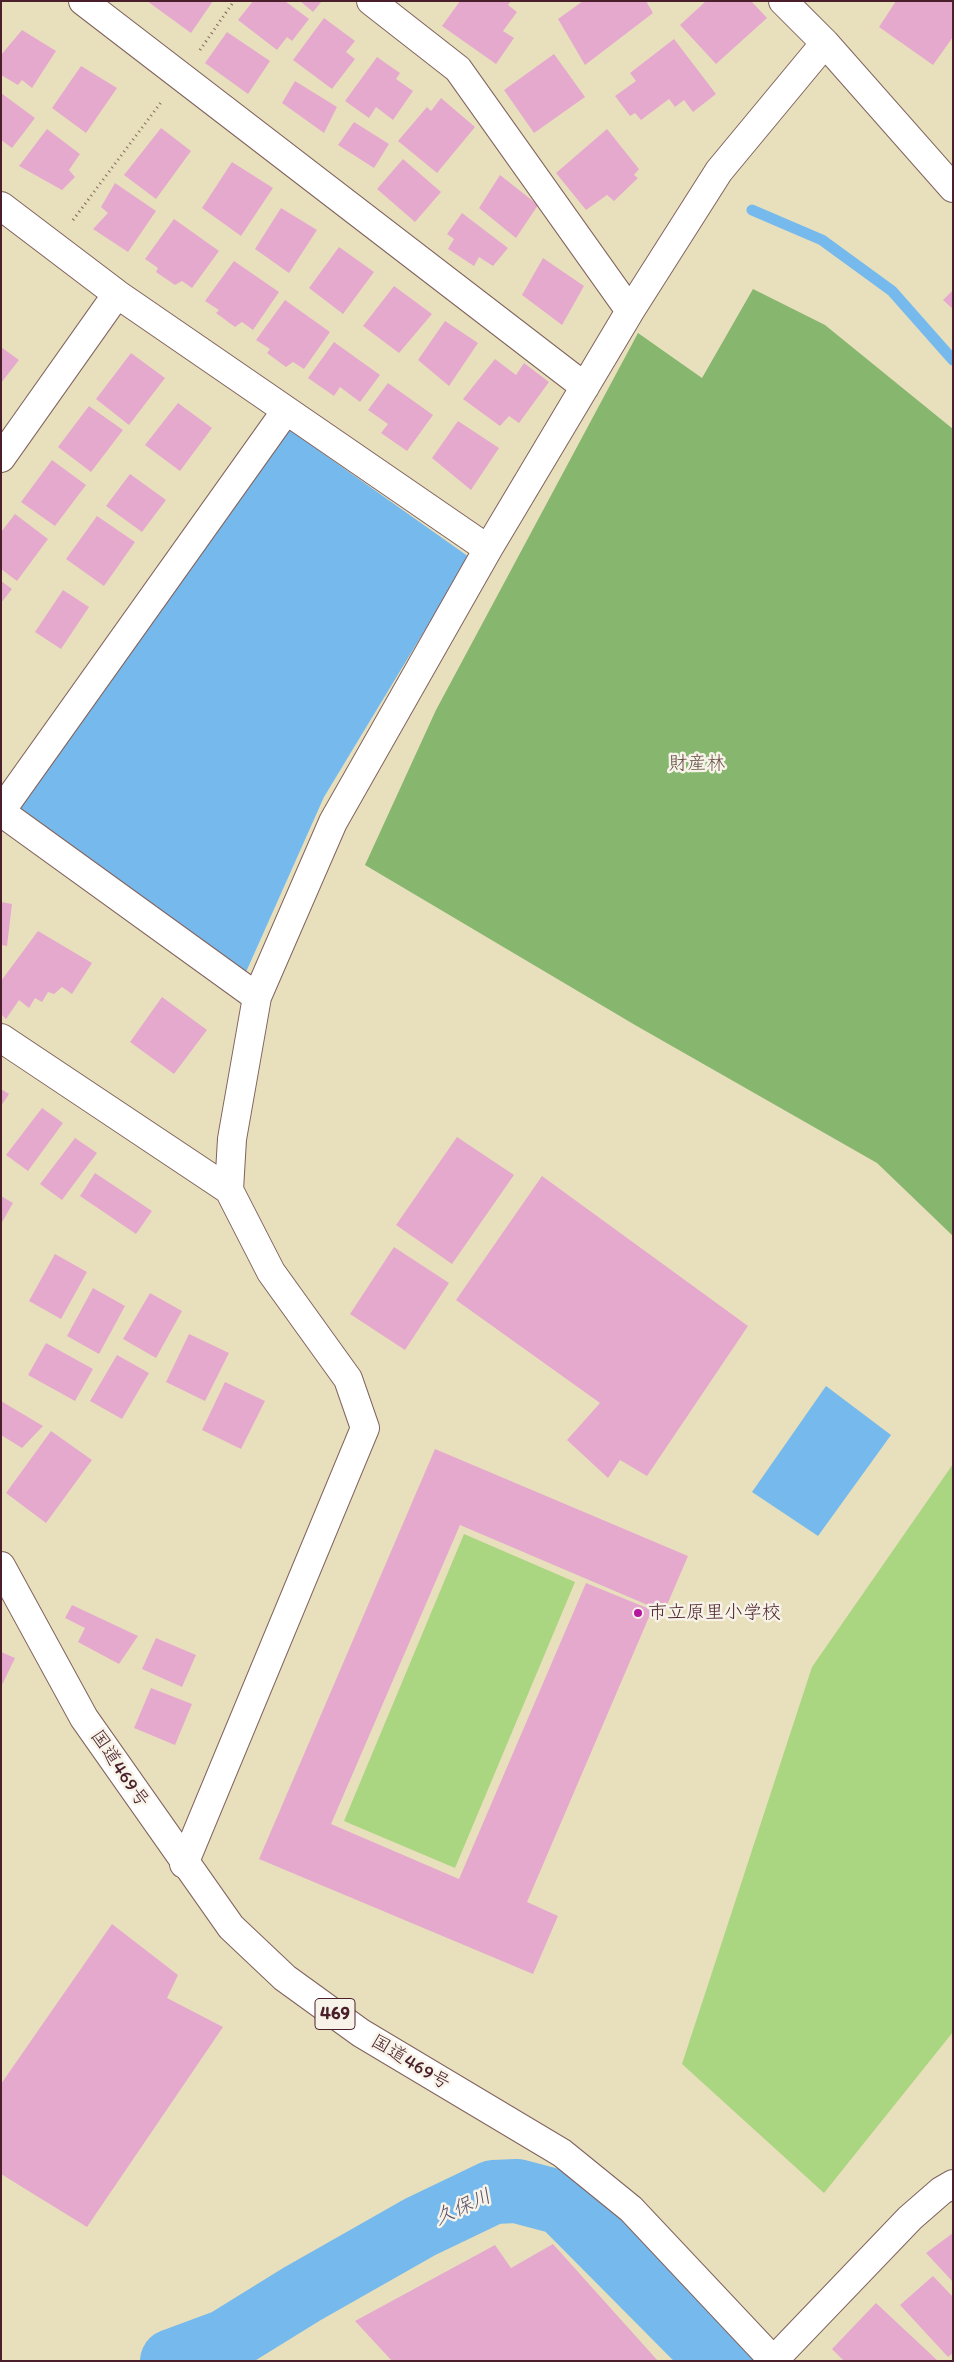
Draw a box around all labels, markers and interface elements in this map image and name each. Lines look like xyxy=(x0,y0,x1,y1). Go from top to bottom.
park label: 財産林 xyxy=(669,753,725,775)
place label: 市立原里小学校 xyxy=(648,1602,781,1624)
marker: 市立原里小学校 xyxy=(632,1607,644,1619)
street label: 国道469号 xyxy=(85,1726,153,1812)
road number: 469 xyxy=(315,1998,355,2030)
street label: 国道469号 xyxy=(366,2030,454,2096)
water label: 久保川 xyxy=(431,2185,495,2231)

